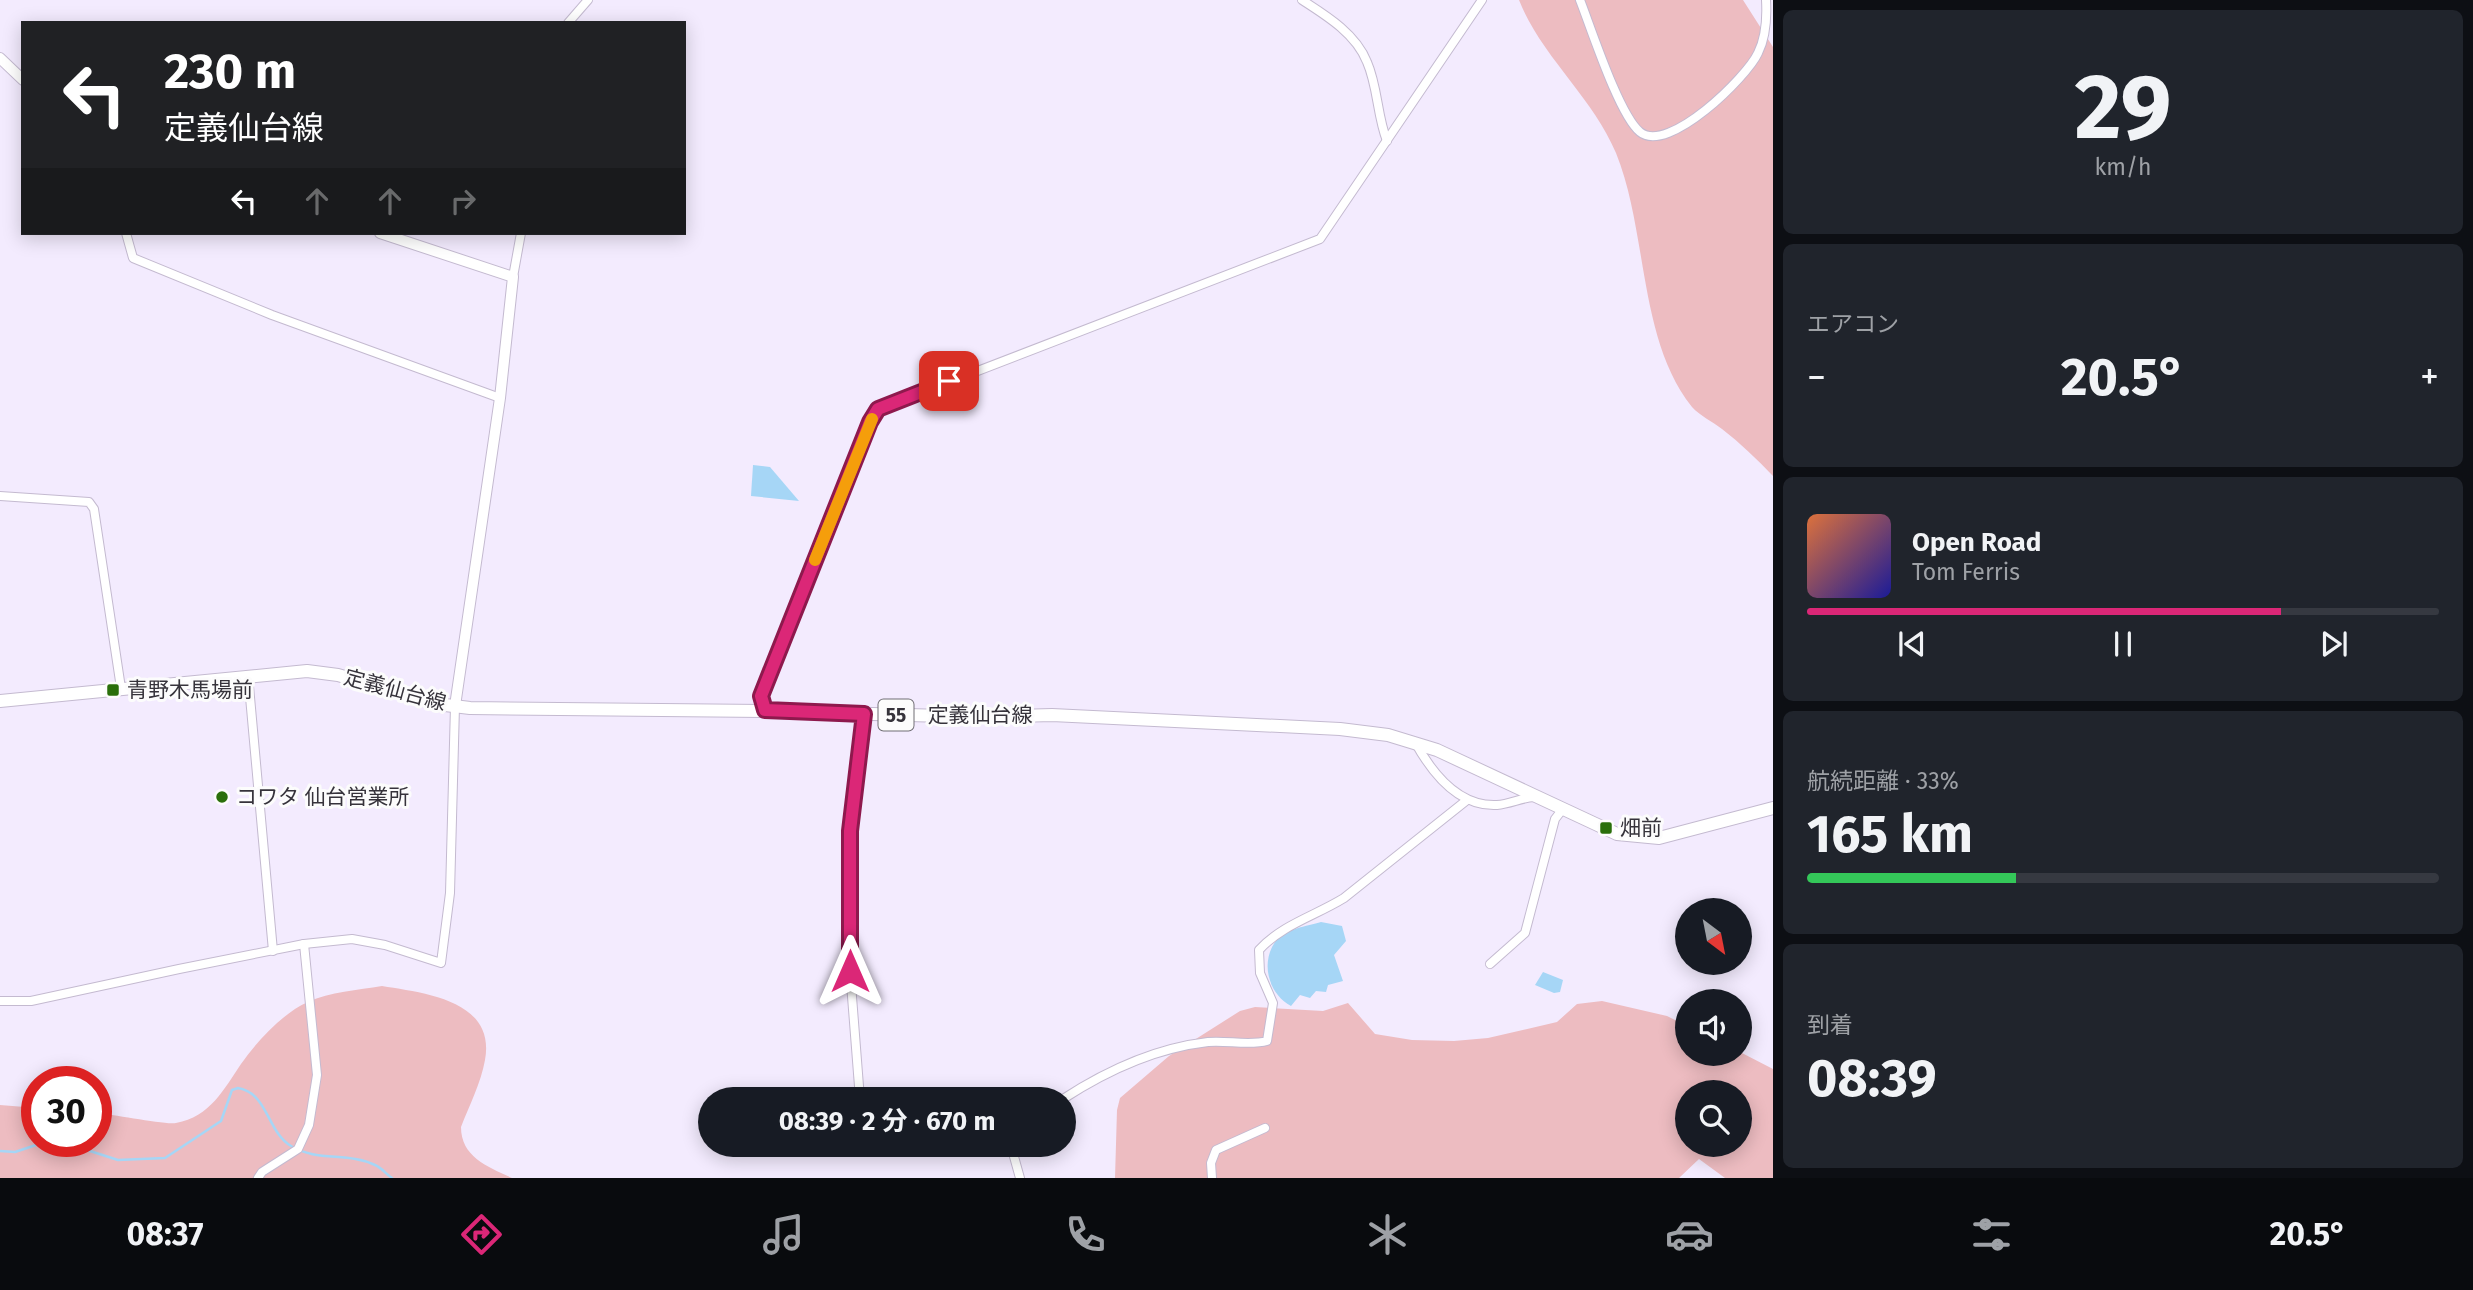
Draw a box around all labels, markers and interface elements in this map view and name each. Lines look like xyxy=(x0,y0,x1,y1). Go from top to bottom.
text: 230 m xyxy=(164,42,296,101)
icon: left xyxy=(49,49,140,140)
text: 29 xyxy=(2074,53,2172,162)
text: 定義仙台線 xyxy=(164,109,324,147)
text: km/h xyxy=(2095,153,2151,181)
icon: left xyxy=(225,182,263,220)
icon: ahead xyxy=(298,182,336,220)
icon: ahead xyxy=(371,182,409,220)
icon: right xyxy=(444,182,482,220)
text: エアコン xyxy=(1807,310,1899,338)
text: 20.5° xyxy=(2061,346,2185,409)
pin xyxy=(919,351,979,411)
text: − xyxy=(1807,354,1826,400)
text: + xyxy=(2420,354,2439,400)
icon: arrive xyxy=(930,362,968,400)
text: Open Road xyxy=(1912,527,2041,558)
text: Tom Ferris xyxy=(1912,558,2020,586)
icon: previous xyxy=(1893,625,1931,663)
icon: pause xyxy=(2104,625,2142,663)
icon: next xyxy=(2315,625,2353,663)
street label: 定義仙台線 xyxy=(341,664,449,716)
place label: 青野木馬場前 xyxy=(127,677,253,703)
marker: 青野木馬場前 xyxy=(105,682,121,698)
road number: 55 xyxy=(878,700,914,730)
street label: 定義仙台線 xyxy=(928,702,1033,728)
text: 航続距離 · 33% xyxy=(1807,767,1959,795)
place label: コワタ 仙台営業所 xyxy=(236,784,410,810)
marker: コワタ 仙台営業所 xyxy=(214,789,230,805)
text: 165 km xyxy=(1807,803,1973,866)
place label: 畑前 xyxy=(1620,815,1662,841)
marker: 畑前 xyxy=(1598,820,1614,836)
north arrow xyxy=(1675,898,1752,975)
map controls xyxy=(1675,898,1752,1157)
position arrow xyxy=(813,934,887,1008)
button: sound xyxy=(1675,989,1752,1066)
text: 到着 xyxy=(1807,1011,1853,1039)
text: 08:39 xyxy=(1807,1047,1937,1110)
speed limit sign: 30 xyxy=(21,1066,112,1157)
button: search xyxy=(1675,1080,1752,1157)
text: 08:39 · 2 分 · 670 m xyxy=(779,1106,995,1137)
icon: directions xyxy=(457,1210,506,1259)
icon: music xyxy=(759,1210,808,1259)
icon: phone xyxy=(1061,1210,1110,1259)
icon: climate xyxy=(1363,1210,1412,1259)
icon: car xyxy=(1665,1210,1714,1259)
icon: filters xyxy=(1967,1210,2016,1259)
text: 08:37 xyxy=(127,1215,204,1253)
text: 20.5° xyxy=(2270,1215,2346,1253)

